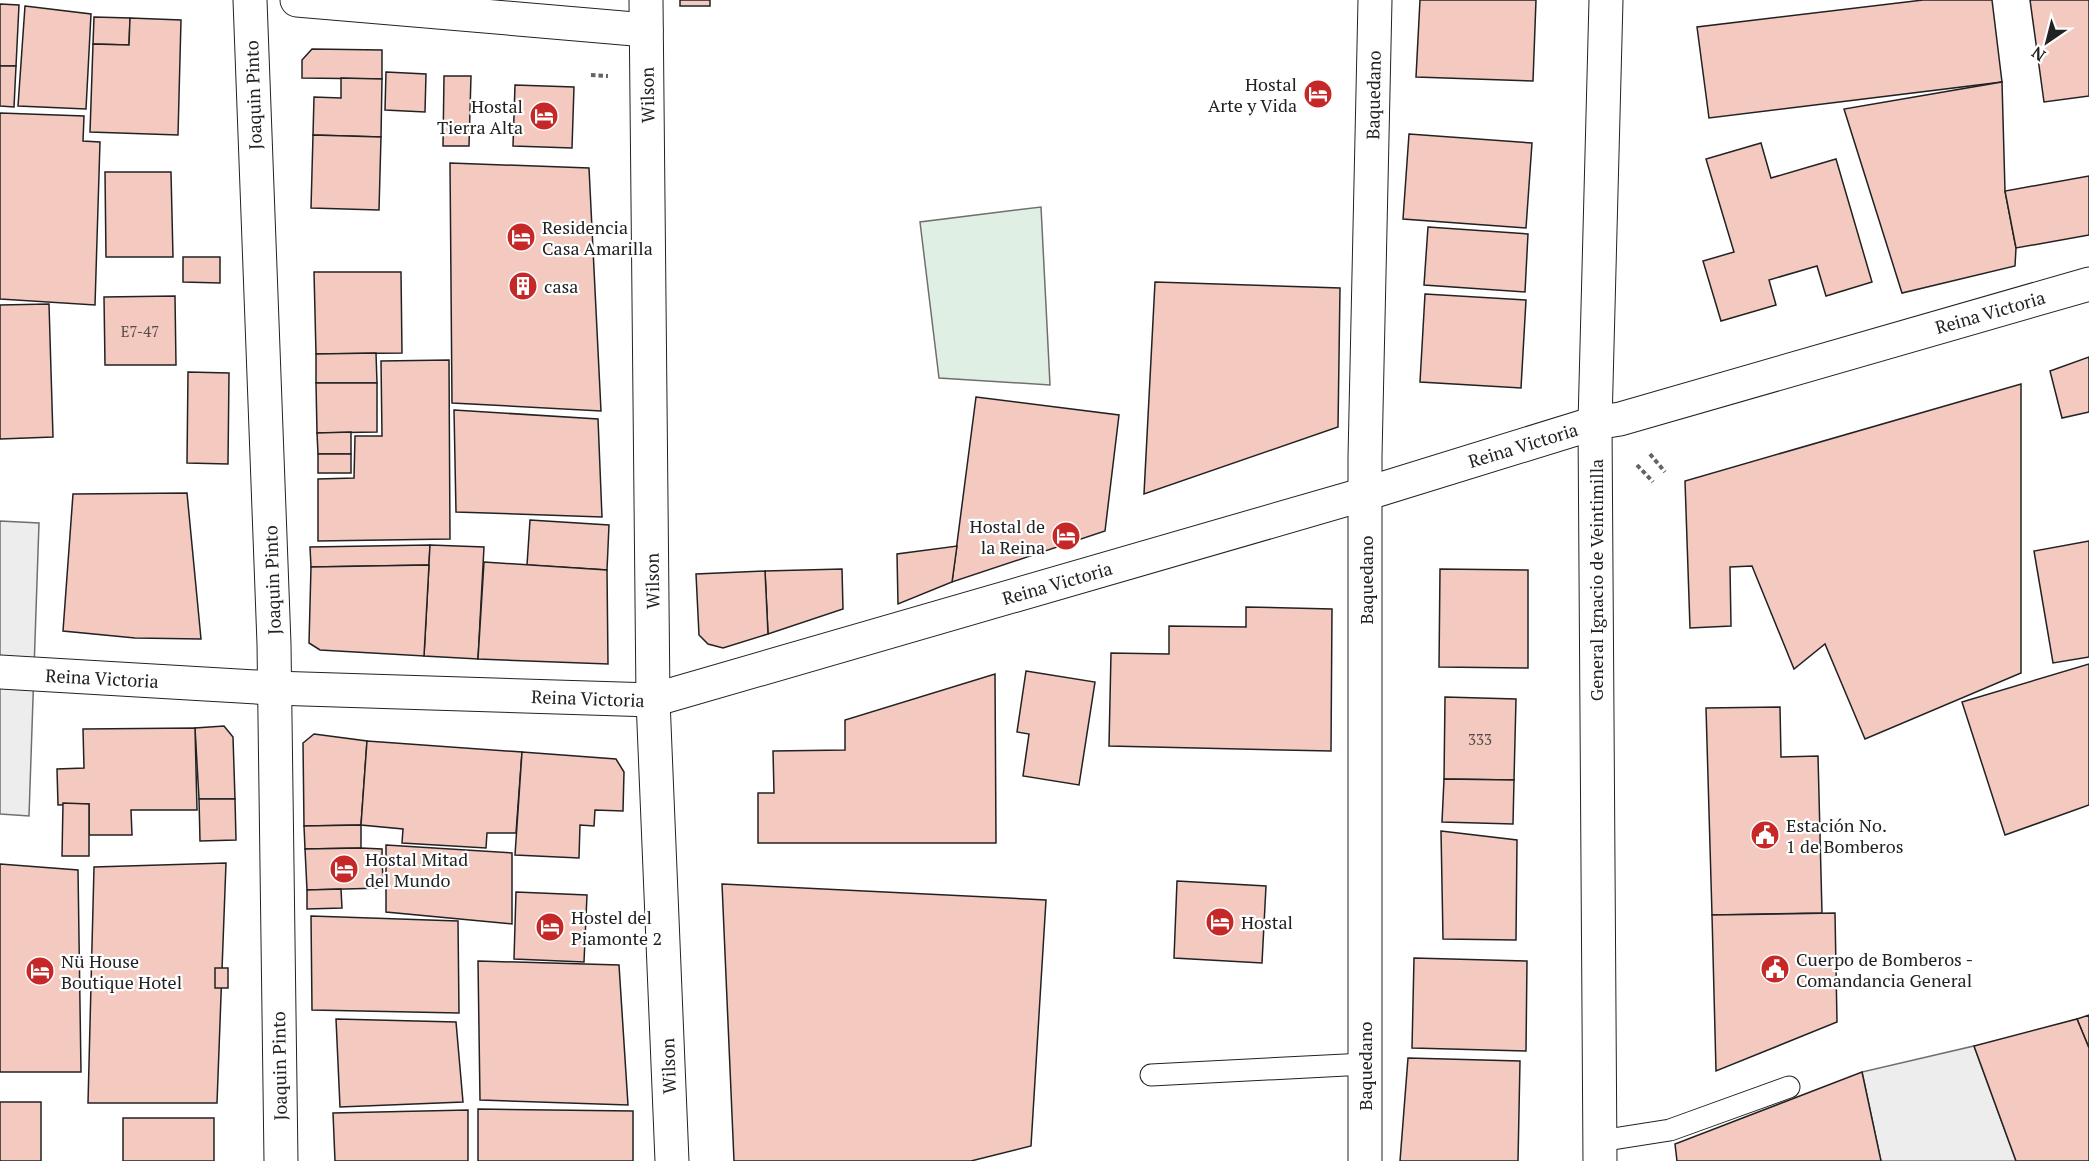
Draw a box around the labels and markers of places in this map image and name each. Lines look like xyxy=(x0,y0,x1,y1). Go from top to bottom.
place label: Hostal Arte y Vida xyxy=(1208,72,1297,117)
hotel icon: Hostal Arte y Vida xyxy=(1302,78,1334,110)
place label: Hostal Tierra Alta xyxy=(437,94,523,139)
hotel icon: Hostal Tierra Alta xyxy=(528,100,560,132)
place label: Residencia Casa Amarilla xyxy=(542,215,653,260)
hotel icon: Residencia Casa Amarilla xyxy=(505,221,537,253)
building icon: casa xyxy=(507,270,539,302)
place label: casa xyxy=(544,274,578,298)
place label: Hostal de la Reina xyxy=(970,514,1045,559)
hotel icon: Hostal de la Reina xyxy=(1050,520,1082,552)
place label: Estación No. 1 de Bomberos xyxy=(1786,813,1903,858)
public building icon: Estación No. 1 de Bomberos xyxy=(1749,819,1781,851)
place label: Hostal Mitad del Mundo xyxy=(365,847,468,892)
hotel icon: Hostal Mitad del Mundo xyxy=(328,853,360,885)
place label: Hostel del Piamonte 2 xyxy=(571,905,662,950)
hotel icon: Hostal xyxy=(1204,906,1236,938)
place label: Hostal xyxy=(1241,910,1293,934)
hotel icon: Hostel del Piamonte 2 xyxy=(534,911,566,943)
place label: Cuerpo de Bomberos - Comandancia General xyxy=(1796,947,1973,992)
place label: Nü House Boutique Hotel xyxy=(61,949,182,994)
public building icon: Cuerpo de Bomberos - Comandancia General xyxy=(1759,953,1791,985)
hotel icon: Nü House Boutique Hotel xyxy=(24,955,56,987)

